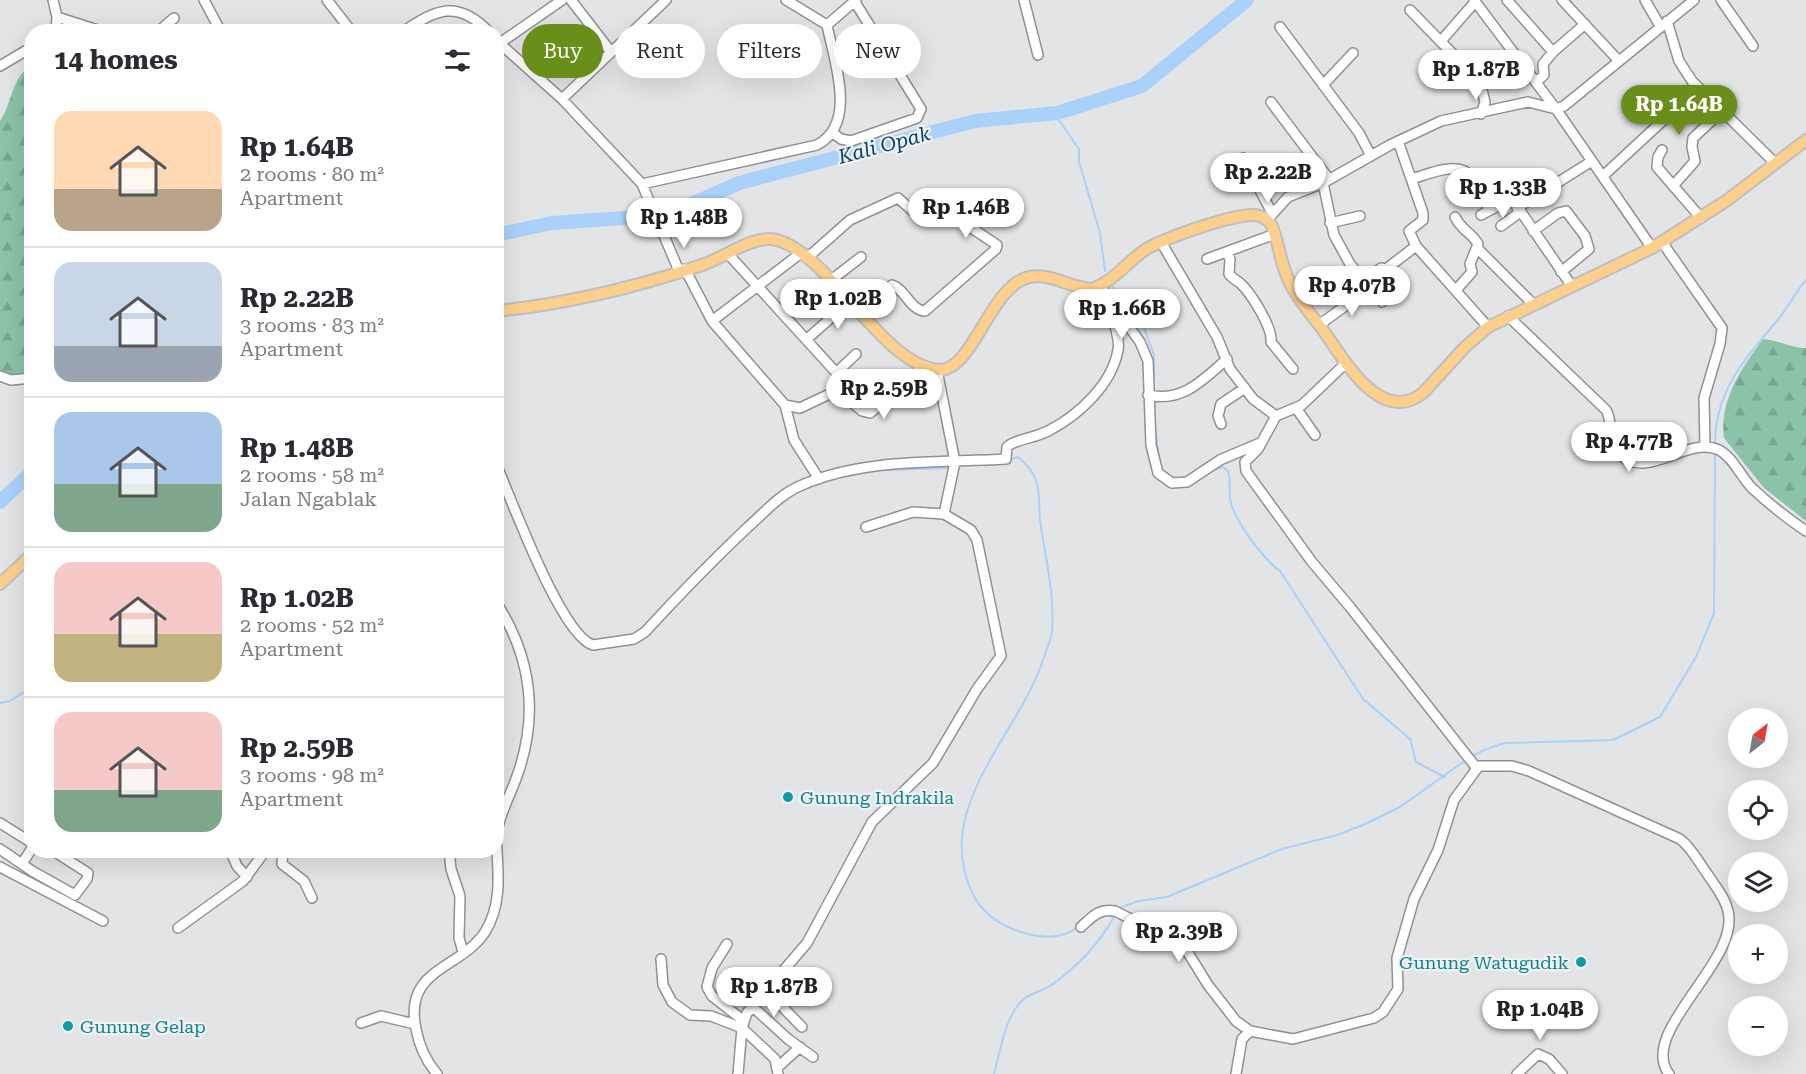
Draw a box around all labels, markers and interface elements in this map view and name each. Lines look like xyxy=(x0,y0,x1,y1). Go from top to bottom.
chip: Buy xyxy=(522,24,603,78)
chip: Rent xyxy=(615,24,705,78)
chip: Filters xyxy=(717,24,822,78)
chip: New xyxy=(834,24,921,78)
icon: filters xyxy=(441,44,474,77)
text: 14 homes xyxy=(54,45,178,75)
pin: Rp 1.87B xyxy=(1414,50,1538,101)
text: Rp 1.87B xyxy=(1432,57,1520,81)
pin: Rp 1.64B xyxy=(1617,85,1741,136)
text: Rp 1.64B xyxy=(1635,92,1723,116)
water label: Kali Opak xyxy=(834,121,933,169)
text: Rp 1.64B xyxy=(240,132,354,162)
icon: home xyxy=(102,135,174,207)
pin: Rp 2.22B xyxy=(1206,153,1330,204)
text: Rp 2.22B xyxy=(1224,160,1312,184)
text: 2 rooms · 80 m² xyxy=(240,162,384,186)
pin: Rp 1.33B xyxy=(1441,168,1565,219)
text: Rp 1.33B xyxy=(1459,175,1547,199)
text: Apartment xyxy=(240,186,343,210)
pin: Rp 1.46B xyxy=(904,188,1028,239)
text: Rp 1.46B xyxy=(922,195,1010,219)
pin: Rp 1.48B xyxy=(622,198,746,249)
text: Rp 1.48B xyxy=(640,205,728,229)
pin: Rp 4.07B xyxy=(1290,266,1414,317)
text: Rp 4.07B xyxy=(1308,273,1396,297)
pin: Rp 1.02B xyxy=(776,279,900,330)
text: Rp 2.22B xyxy=(240,283,354,313)
icon: home xyxy=(102,286,174,358)
text: Rp 1.02B xyxy=(794,286,882,310)
pin: Rp 1.66B xyxy=(1060,289,1184,340)
text: Rp 1.66B xyxy=(1078,296,1166,320)
text: 3 rooms · 83 m² xyxy=(240,313,384,337)
text: Apartment xyxy=(240,337,343,361)
pin: Rp 2.59B xyxy=(822,369,946,420)
text: Rp 2.59B xyxy=(840,376,928,400)
pin: Rp 4.77B xyxy=(1567,422,1691,473)
text: Rp 4.77B xyxy=(1585,429,1673,453)
text: Rp 1.48B xyxy=(240,433,354,463)
icon: home xyxy=(102,436,174,508)
text: 2 rooms · 58 m² xyxy=(240,463,384,487)
text: Jalan Ngablak xyxy=(240,487,377,511)
text: Rp 1.02B xyxy=(240,583,354,613)
icon: home xyxy=(102,586,174,658)
text: 2 rooms · 52 m² xyxy=(240,613,384,637)
text: Apartment xyxy=(240,637,343,661)
north arrow xyxy=(1728,708,1788,768)
map controls xyxy=(1728,708,1788,1056)
text: Rp 2.59B xyxy=(240,733,354,763)
icon: home xyxy=(102,736,174,808)
text: 3 rooms · 98 m² xyxy=(240,763,384,787)
button: locate xyxy=(1728,780,1788,840)
text: Apartment xyxy=(240,787,343,811)
place label: Gunung Indrakila xyxy=(800,787,954,808)
marker: Gunung Indrakila xyxy=(781,790,795,804)
button: layers xyxy=(1728,852,1788,912)
pin: Rp 2.39B xyxy=(1117,912,1241,963)
text: Rp 2.39B xyxy=(1135,919,1223,943)
button: + xyxy=(1728,924,1788,984)
place label: Gunung Watugudik xyxy=(1399,952,1569,973)
marker: Gunung Watugudik xyxy=(1574,955,1588,969)
pin: Rp 1.87B xyxy=(712,967,836,1018)
text: Rp 1.87B xyxy=(730,974,818,998)
pin: Rp 1.04B xyxy=(1478,990,1602,1041)
button: − xyxy=(1728,996,1788,1056)
text: Rp 1.04B xyxy=(1496,997,1584,1021)
place label: Gunung Gelap xyxy=(80,1016,206,1037)
marker: Gunung Gelap xyxy=(61,1019,75,1033)

